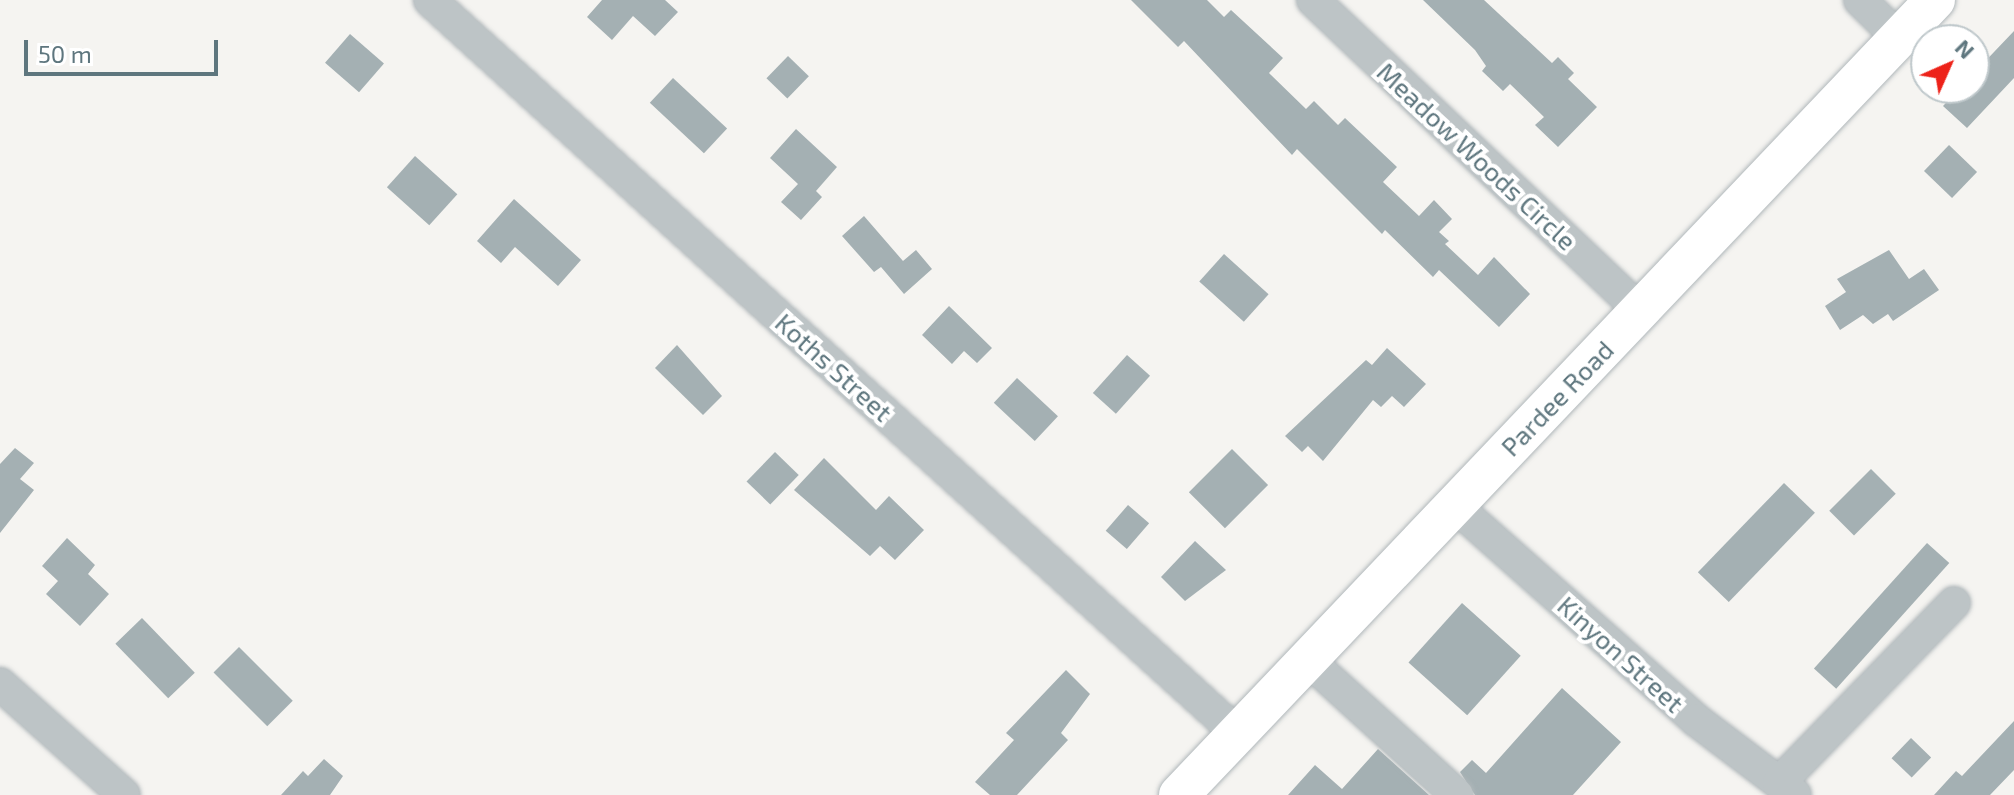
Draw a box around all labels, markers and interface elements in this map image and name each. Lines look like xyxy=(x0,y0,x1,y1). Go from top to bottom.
scale bar xyxy=(28,24,222,74)
north arrow xyxy=(1910,24,1990,104)
text: N xyxy=(1951,34,1980,63)
text: 50 m xyxy=(38,39,92,68)
street label: Meadow Woods Circle xyxy=(1371,56,1583,256)
street label: Koths Street xyxy=(769,307,899,427)
street label: Pardee Road xyxy=(1494,334,1620,462)
street label: Kinyon Street xyxy=(1552,589,1690,719)

